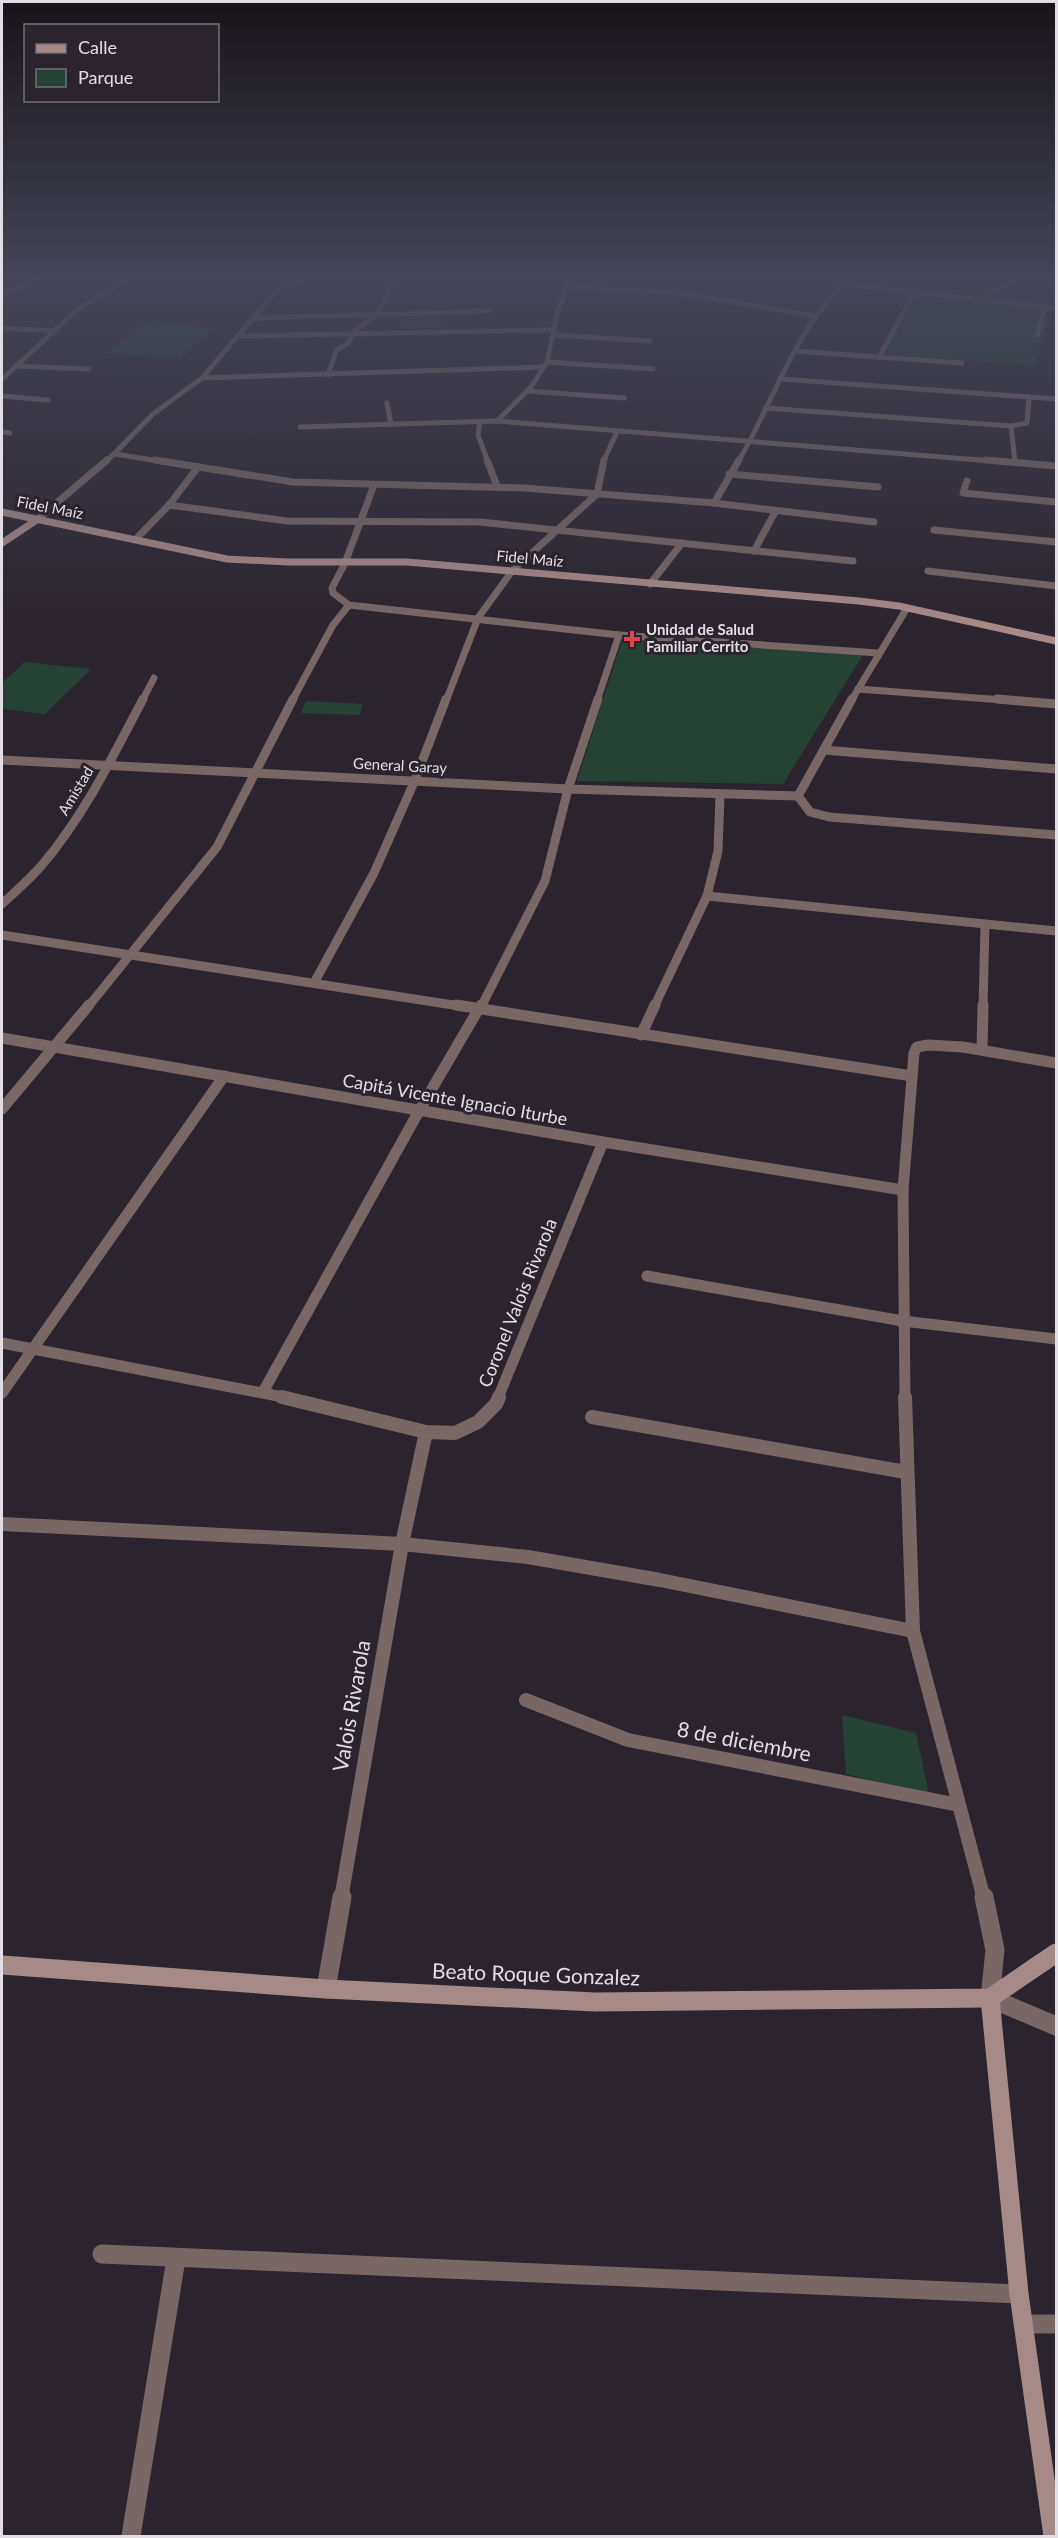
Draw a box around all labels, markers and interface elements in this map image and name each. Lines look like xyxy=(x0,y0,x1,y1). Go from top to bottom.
legend xyxy=(24,24,219,102)
text: Calle xyxy=(78,36,117,58)
text: Parque xyxy=(78,66,133,88)
street label: Fidel Maíz xyxy=(15,492,85,522)
street label: Fidel Maíz xyxy=(496,546,565,570)
place label: Unidad de Salud Familiar Cerrito xyxy=(646,620,754,655)
marker: Unidad de Salud Familiar Cerrito xyxy=(623,630,641,648)
street label: General Garay xyxy=(353,754,448,776)
street label: Amistad xyxy=(54,763,97,818)
street label: Capitá Vicente Ignacio Iturbe xyxy=(341,1068,569,1130)
street label: Coronel Valois Rivarola xyxy=(473,1215,561,1390)
street label: Valois Rivarola xyxy=(327,1638,374,1773)
street label: 8 de diciembre xyxy=(675,1715,813,1766)
street label: Beato Roque Gonzalez xyxy=(432,1957,641,1990)

